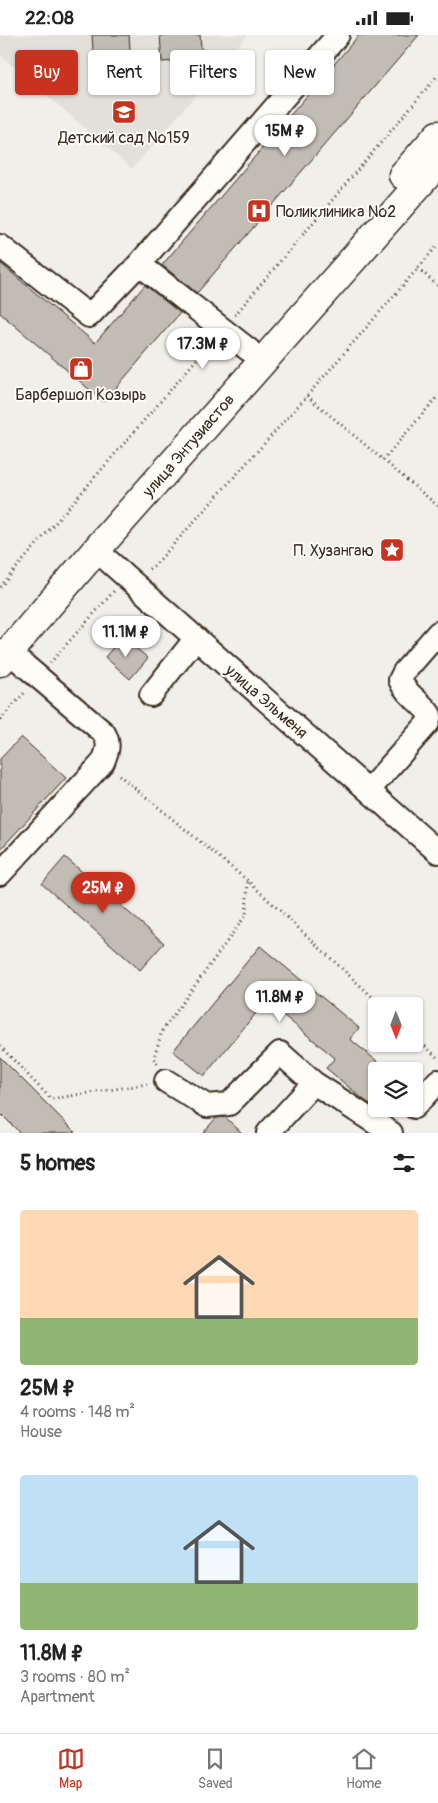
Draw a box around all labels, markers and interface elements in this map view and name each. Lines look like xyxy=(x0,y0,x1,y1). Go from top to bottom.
text: 22:08 xyxy=(25,6,74,30)
chip: Buy xyxy=(15,50,78,95)
chip: Rent xyxy=(88,50,160,95)
chip: Filters xyxy=(170,50,255,95)
chip: New xyxy=(265,50,334,95)
school or university icon: Детский сад №159 xyxy=(111,99,137,125)
pin: 15M ₽ xyxy=(250,115,320,157)
text: 15M ₽ xyxy=(265,121,305,141)
place label: Детский сад №159 xyxy=(57,128,190,148)
hospital icon: Поликлиника №2 xyxy=(246,198,272,224)
place label: Поликлиника №2 xyxy=(276,202,396,222)
pin: 17.3M ₽ xyxy=(157,327,249,370)
text: 17.3M ₽ xyxy=(177,334,229,354)
shop icon: Барбершоп Козырь xyxy=(68,356,94,382)
place label: Барбершоп Козырь xyxy=(15,385,147,405)
street label: улица Энтузиастов xyxy=(138,390,239,502)
place icon: П. Хузангаю xyxy=(379,537,405,563)
place label: П. Хузангаю xyxy=(294,541,374,561)
pin: 11.1M ₽ xyxy=(80,615,172,658)
text: 11.1M ₽ xyxy=(103,622,149,642)
street label: улица Эльменя xyxy=(220,660,312,743)
pin: 25M ₽ xyxy=(68,871,138,914)
text: 25M ₽ xyxy=(82,878,124,898)
pin: 11.8M ₽ xyxy=(234,981,326,1023)
text: 11.8M ₽ xyxy=(256,987,304,1007)
north arrow xyxy=(368,997,422,1053)
map controls xyxy=(368,997,423,1117)
button: layers xyxy=(368,1062,423,1117)
icon: filters xyxy=(390,1149,418,1177)
text: 5 homes xyxy=(20,1150,95,1177)
icon: home xyxy=(174,1242,264,1332)
text: 25M ₽ xyxy=(20,1375,75,1402)
text: 4 rooms · 148 m² xyxy=(20,1402,135,1422)
text: House xyxy=(20,1422,62,1442)
icon: home xyxy=(174,1507,264,1597)
text: 11.8M ₽ xyxy=(20,1640,84,1667)
text: 3 rooms · 80 m² xyxy=(20,1667,130,1687)
text: Apartment xyxy=(20,1687,95,1707)
tab: Map xyxy=(57,1745,85,1792)
tab: Saved xyxy=(198,1745,233,1792)
tab: Home xyxy=(346,1745,381,1792)

